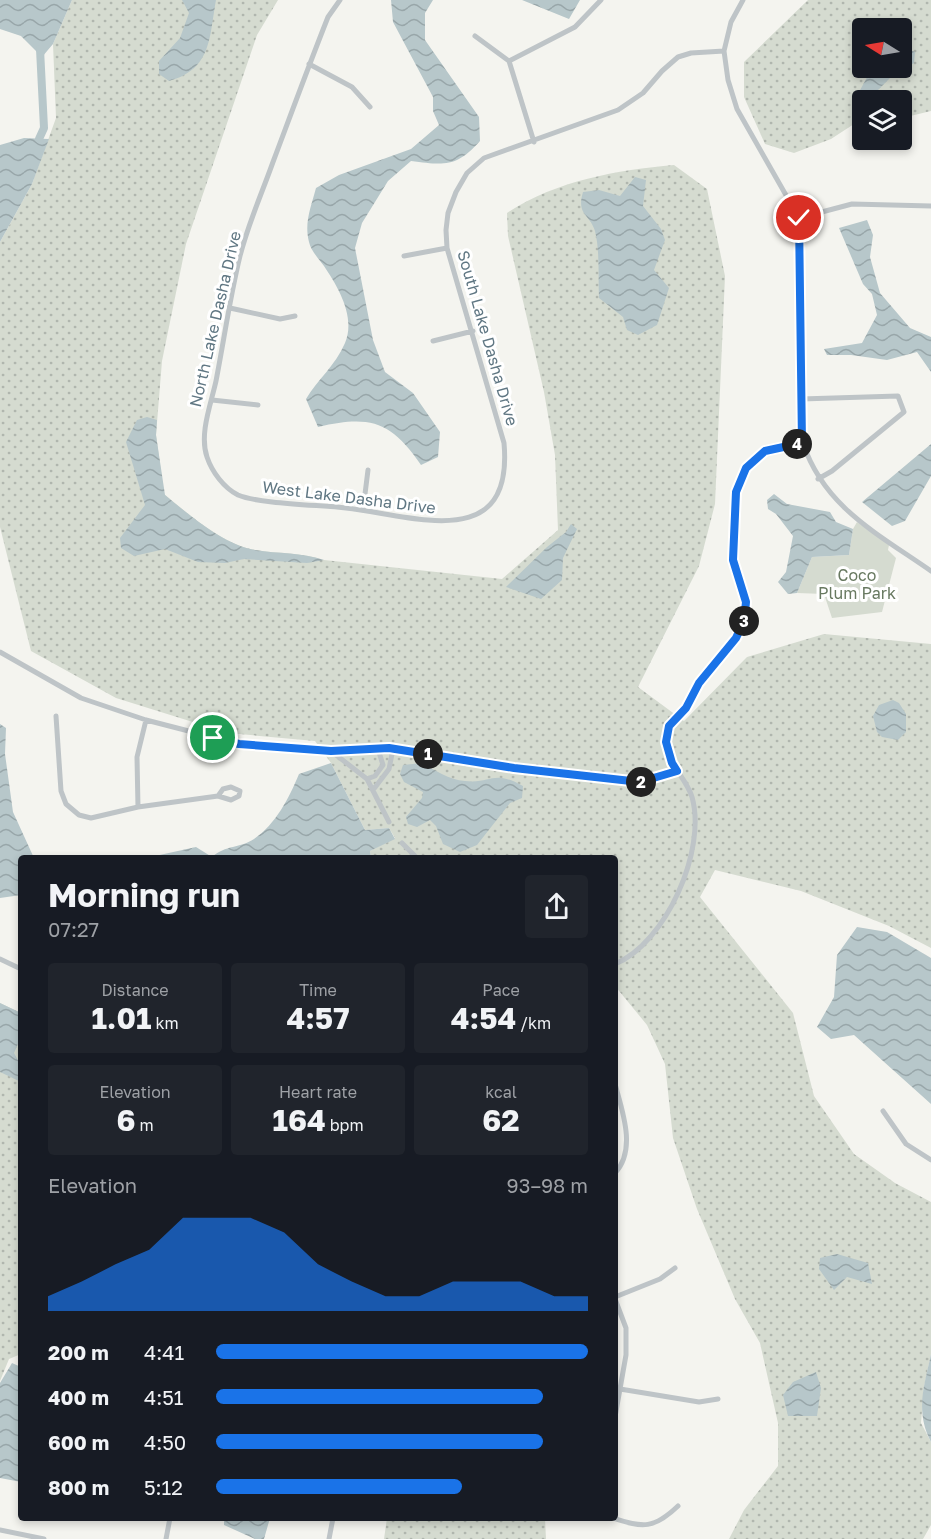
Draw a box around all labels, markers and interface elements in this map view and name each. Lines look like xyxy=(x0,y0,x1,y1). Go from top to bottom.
north arrow xyxy=(852,18,912,78)
map controls xyxy=(852,18,912,150)
button: layers xyxy=(852,90,912,150)
pin xyxy=(773,192,824,243)
icon: check xyxy=(782,201,815,234)
street label: North Lake Dasha Drive xyxy=(185,229,245,409)
street label: South Lake Dasha Drive xyxy=(453,248,523,428)
pin: 4 xyxy=(782,429,812,459)
text: 4 xyxy=(792,434,802,454)
street label: West Lake Dasha Drive xyxy=(261,476,437,518)
park label: Coco Plum Park xyxy=(818,565,896,603)
pin: 3 xyxy=(729,606,759,636)
text: 3 xyxy=(739,611,749,631)
pin xyxy=(187,712,238,763)
icon: arrive xyxy=(196,721,229,754)
pin: 1 xyxy=(413,739,443,769)
text: 1 xyxy=(424,744,432,764)
pin: 2 xyxy=(626,767,656,797)
text: 2 xyxy=(636,772,646,792)
text: Morning run xyxy=(48,875,240,914)
button: share xyxy=(525,875,588,938)
text: 07:27 xyxy=(48,917,99,941)
text: Distance xyxy=(101,980,169,1000)
text: Time xyxy=(299,980,337,1000)
text: Pace xyxy=(482,980,520,1000)
text: 1.01 xyxy=(91,1000,151,1036)
text: 4:57 xyxy=(287,1000,350,1036)
text: 4:54 xyxy=(451,1000,516,1036)
text: km xyxy=(151,1013,179,1033)
text: /km xyxy=(516,1013,551,1033)
text: Elevation xyxy=(99,1082,171,1102)
text: Heart rate xyxy=(279,1082,357,1102)
text: kcal xyxy=(485,1082,517,1102)
text: 6 xyxy=(116,1102,135,1138)
text: 164 xyxy=(272,1102,326,1138)
text: 62 xyxy=(482,1102,520,1138)
text: m xyxy=(135,1115,154,1135)
text: bpm xyxy=(326,1115,364,1135)
text: Elevation xyxy=(48,1173,137,1197)
text: 93–98 m xyxy=(507,1173,588,1197)
text: 200 m xyxy=(48,1340,109,1364)
text: 4:41 xyxy=(144,1340,184,1364)
text: 400 m xyxy=(48,1385,109,1409)
text: 4:51 xyxy=(144,1385,184,1409)
text: 600 m xyxy=(48,1430,109,1454)
text: 4:50 xyxy=(144,1430,186,1454)
text: 800 m xyxy=(48,1475,109,1499)
text: 5:12 xyxy=(144,1475,183,1499)

